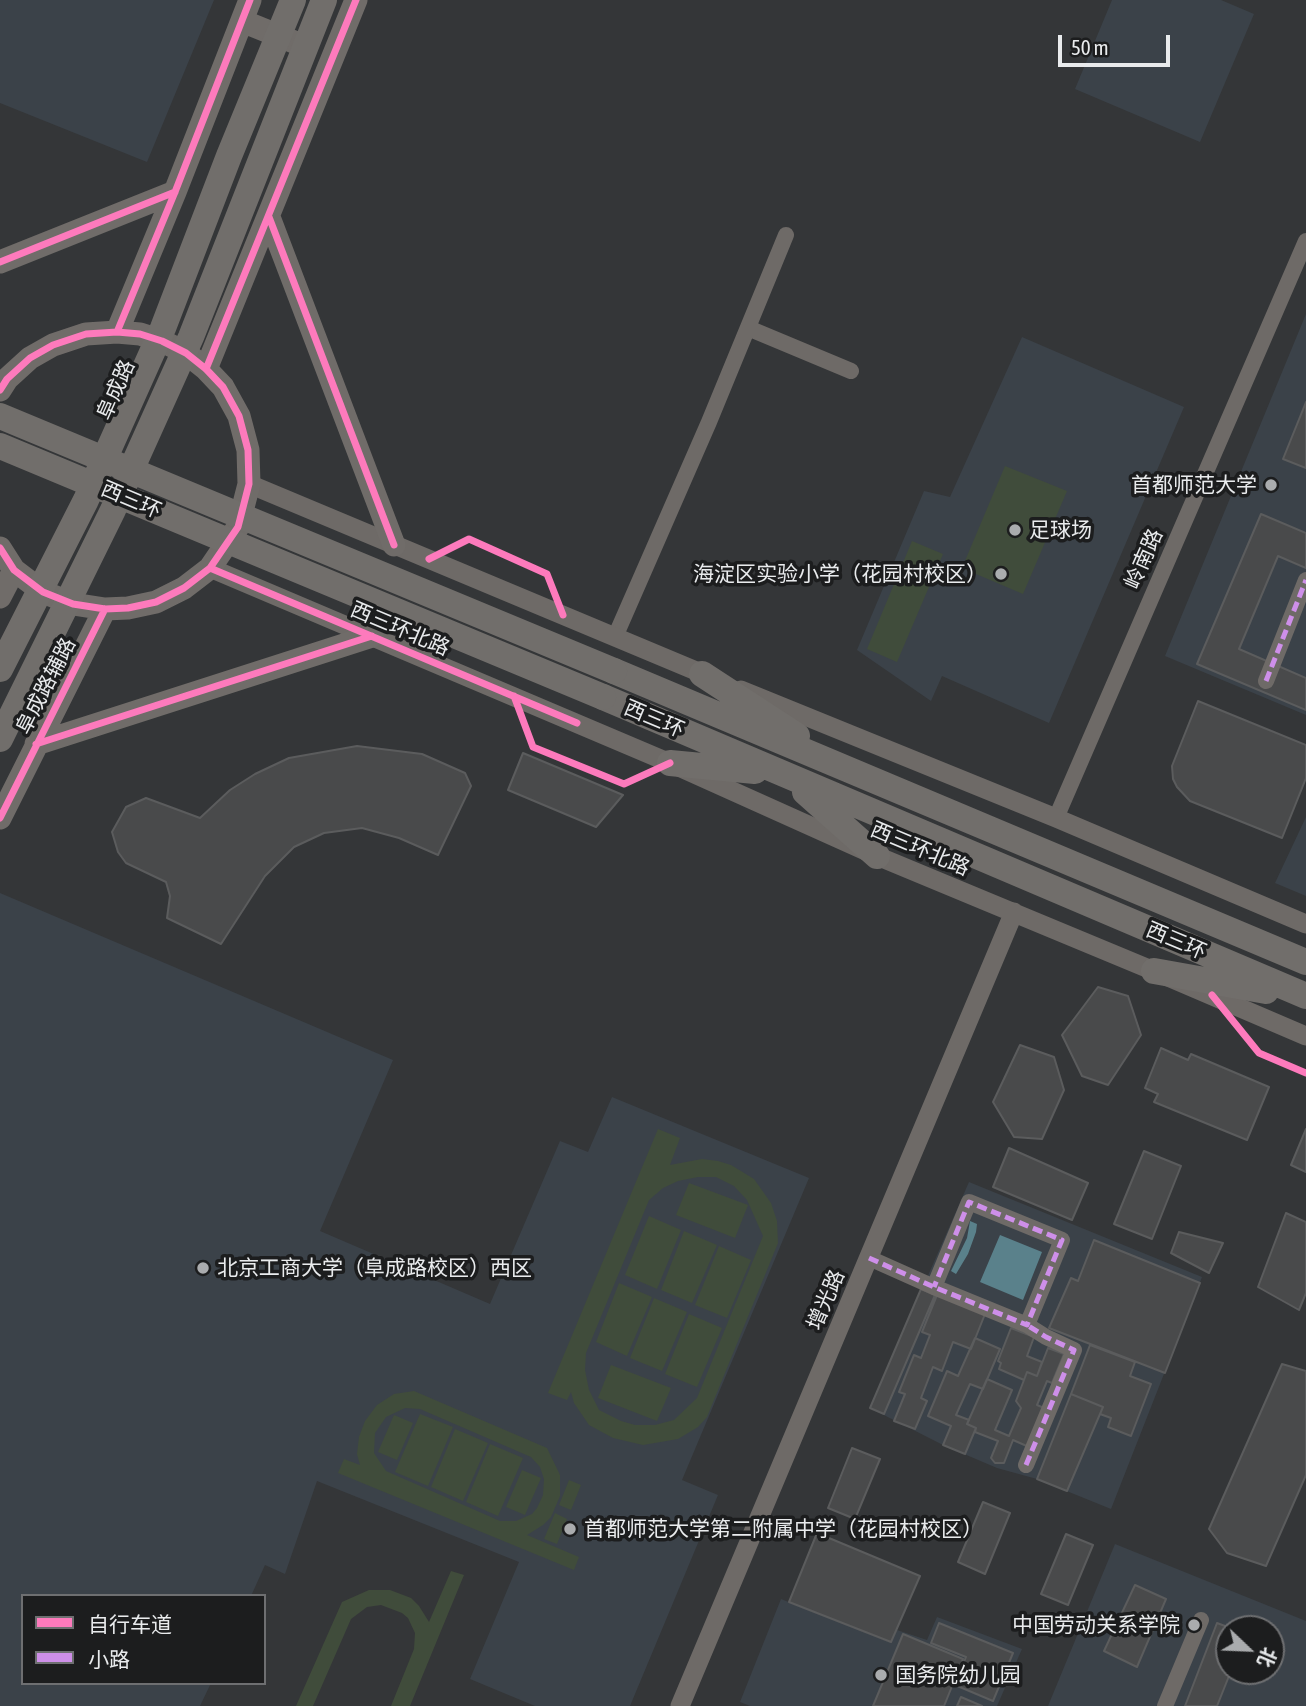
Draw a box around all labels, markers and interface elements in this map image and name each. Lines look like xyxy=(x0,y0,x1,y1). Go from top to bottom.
scale bar xyxy=(1061,21,1173,65)
text: 50 m xyxy=(1071,35,1109,59)
street label: 阜成路 xyxy=(92,356,140,424)
place label: 首都师范大学 xyxy=(1131,472,1257,498)
street label: 西三环 xyxy=(97,476,165,524)
marker: 首都师范大学 xyxy=(1263,477,1279,493)
place label: 足球场 xyxy=(1029,517,1092,543)
marker: 足球场 xyxy=(1007,522,1023,538)
street label: 岭南路 xyxy=(1120,525,1168,593)
place label: 海淀区实验小学（花园村校区） xyxy=(693,561,987,587)
marker: 海淀区实验小学（花园村校区） xyxy=(993,566,1009,582)
street label: 西三环北路 xyxy=(347,597,453,661)
street label: 阜成路辅路 xyxy=(11,634,81,738)
street label: 西三环 xyxy=(620,695,688,743)
street label: 西三环北路 xyxy=(867,817,973,881)
street label: 西三环 xyxy=(1142,917,1210,965)
place label: 北京工商大学（阜成路校区）西区 xyxy=(217,1255,532,1281)
marker: 北京工商大学（阜成路校区）西区 xyxy=(195,1260,211,1276)
street label: 增光路 xyxy=(802,1266,850,1334)
place label: 首都师范大学第二附属中学（花园村校区） xyxy=(584,1516,983,1542)
marker: 首都师范大学第二附属中学（花园村校区） xyxy=(562,1521,578,1537)
legend xyxy=(21,1594,266,1685)
text: 自行车道 xyxy=(88,1612,172,1636)
place label: 中国劳动关系学院 xyxy=(1012,1612,1180,1638)
north arrow xyxy=(1215,1615,1285,1685)
marker: 中国劳动关系学院 xyxy=(1186,1617,1202,1633)
text: 北 xyxy=(1254,1644,1281,1670)
text: 小路 xyxy=(88,1647,130,1671)
place label: 国务院幼儿园 xyxy=(895,1662,1021,1688)
marker: 国务院幼儿园 xyxy=(873,1667,889,1683)

